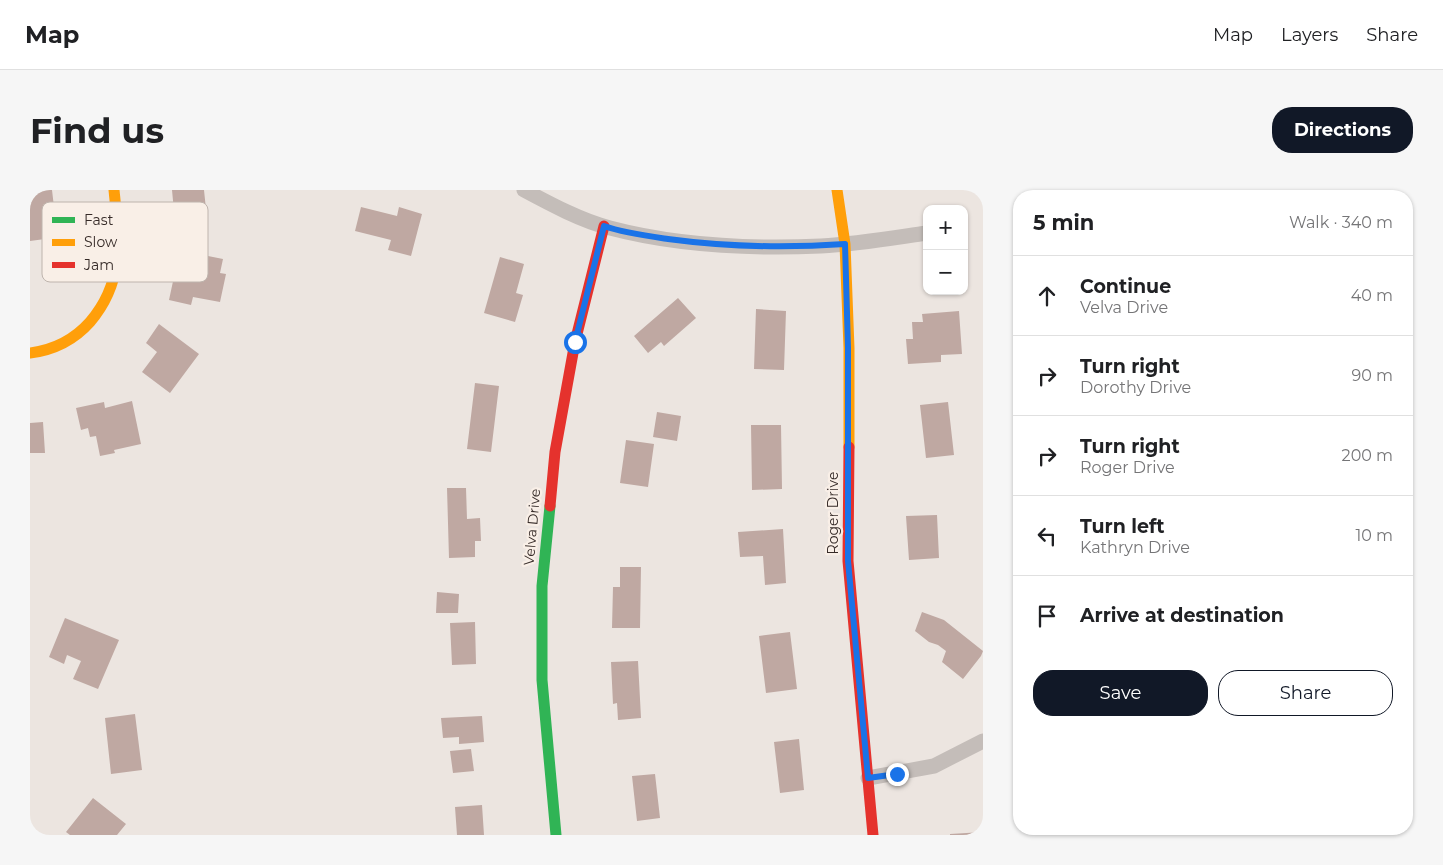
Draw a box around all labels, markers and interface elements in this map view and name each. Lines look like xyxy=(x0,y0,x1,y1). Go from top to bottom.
text: Map xyxy=(25,20,79,49)
text: Map xyxy=(1213,24,1253,46)
text: Layers xyxy=(1281,24,1338,46)
text: Share xyxy=(1366,24,1418,46)
button: Directions xyxy=(1272,107,1413,153)
text: Find us xyxy=(30,109,164,152)
legend xyxy=(42,202,208,282)
map controls xyxy=(923,205,968,295)
button: + xyxy=(923,205,968,250)
text: 5 min xyxy=(1033,210,1094,235)
text: Fast xyxy=(84,211,114,229)
text: Walk · 340 m xyxy=(1289,213,1393,232)
text: Slow xyxy=(84,233,118,251)
button: − xyxy=(923,250,968,295)
text: Jam xyxy=(83,256,114,274)
text: Continue xyxy=(1080,275,1171,298)
icon: ahead xyxy=(1033,282,1061,310)
text: 40 m xyxy=(1351,286,1393,305)
text: Velva Drive xyxy=(1080,298,1168,317)
route start xyxy=(564,331,587,354)
text: Turn right xyxy=(1080,355,1180,378)
icon: right xyxy=(1033,362,1061,390)
text: 90 m xyxy=(1351,366,1393,385)
text: Dorothy Drive xyxy=(1080,378,1191,397)
text: Turn right xyxy=(1080,435,1180,458)
icon: right xyxy=(1033,442,1061,470)
text: 200 m xyxy=(1342,446,1393,465)
text: Roger Drive xyxy=(1080,458,1175,477)
street label: Roger Drive xyxy=(824,472,842,554)
street label: Velva Drive xyxy=(520,488,544,566)
text: Turn left xyxy=(1080,515,1165,538)
icon: left xyxy=(1033,522,1061,550)
text: 10 m xyxy=(1355,526,1393,545)
text: Kathryn Drive xyxy=(1080,538,1190,557)
icon: arrive xyxy=(1033,602,1061,630)
text: Arrive at destination xyxy=(1080,604,1284,627)
button: Save xyxy=(1033,670,1208,716)
button: Share xyxy=(1218,670,1393,716)
route end xyxy=(886,763,909,786)

